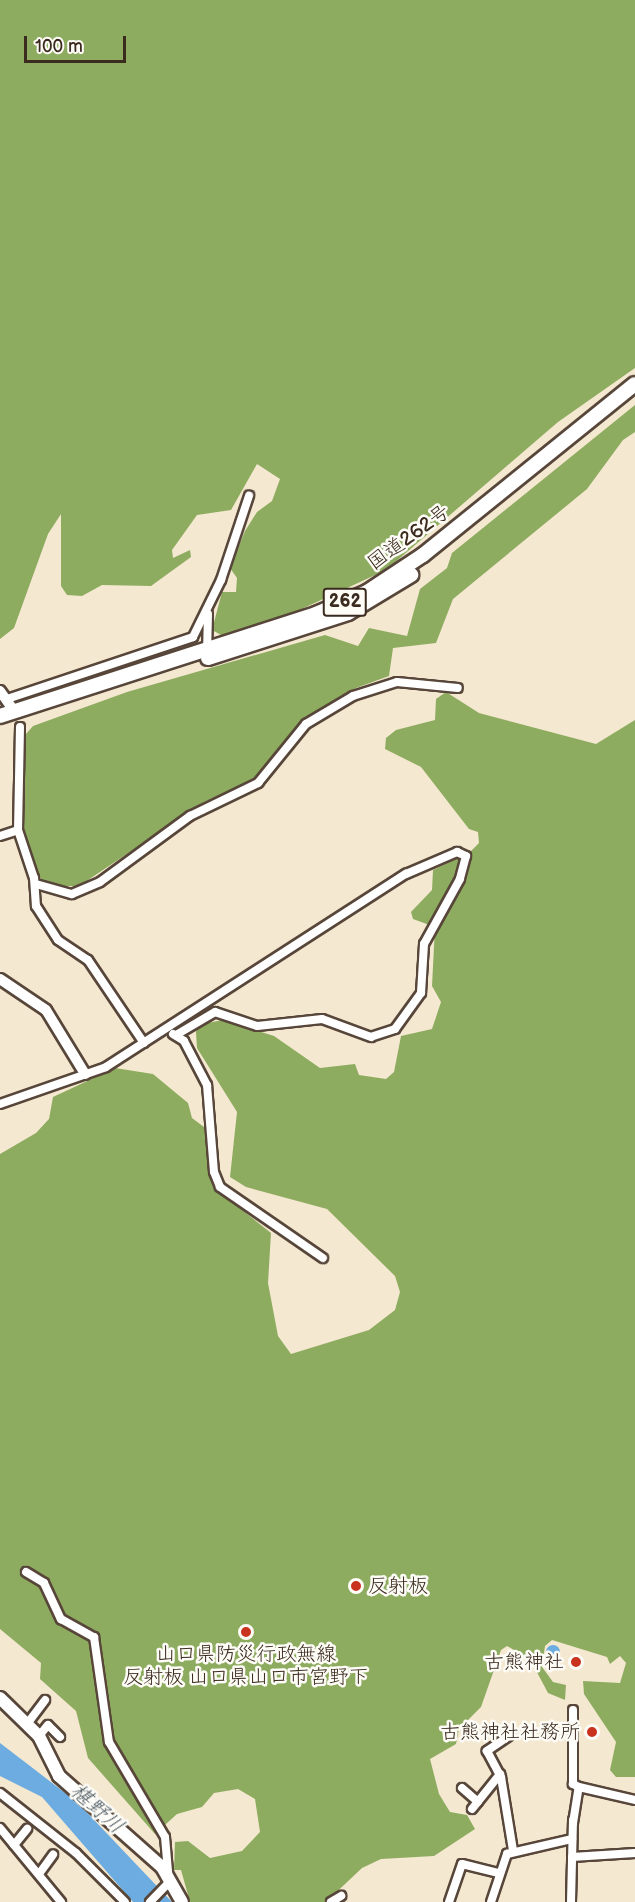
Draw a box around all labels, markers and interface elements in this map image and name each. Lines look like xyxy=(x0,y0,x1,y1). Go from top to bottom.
scale bar xyxy=(27,24,129,62)
text: 100 m xyxy=(35,36,83,57)
street label: 国道262号 xyxy=(363,500,455,576)
road number: 262 xyxy=(322,587,368,617)
place label: 反射板 xyxy=(368,1574,428,1598)
marker: 反射板 xyxy=(349,1579,363,1593)
marker: 山口県防災行政無線 反射板 山口県山口市宮野下 xyxy=(239,1625,253,1639)
place label: 山口県防災行政無線 反射板 山口県山口市宮野下 xyxy=(123,1642,369,1689)
place label: 古熊神社 xyxy=(484,1650,564,1674)
marker: 古熊神社 xyxy=(569,1655,583,1669)
place label: 古熊神社社務所 xyxy=(440,1720,580,1744)
marker: 古熊神社社務所 xyxy=(585,1725,599,1739)
water label: 椹野川 xyxy=(65,1779,129,1839)

